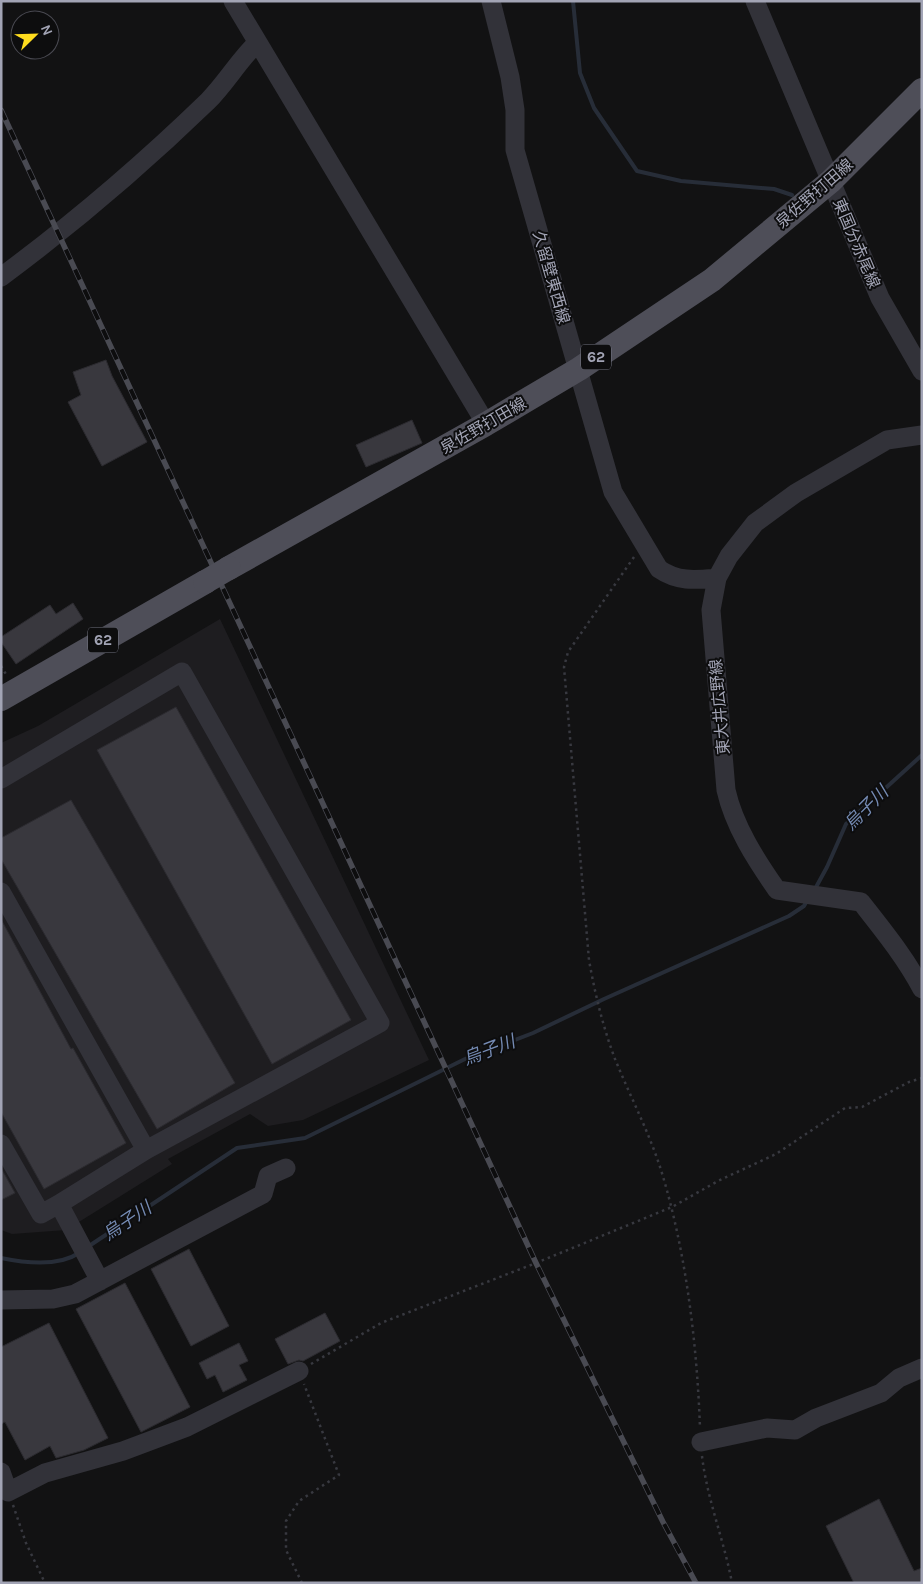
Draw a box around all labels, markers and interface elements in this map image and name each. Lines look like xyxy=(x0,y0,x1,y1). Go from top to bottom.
north arrow xyxy=(10,10,60,60)
text: N xyxy=(37,22,56,38)
street label: 泉佐野打田線 xyxy=(772,155,857,232)
street label: 東国分赤尾線 xyxy=(829,195,884,291)
street label: 久留壁東西線 xyxy=(529,228,574,326)
road number: 62 xyxy=(581,344,611,370)
street label: 泉佐野打田線 xyxy=(437,393,530,458)
road number: 62 xyxy=(88,628,118,652)
street label: 東大井広野線 xyxy=(706,658,733,756)
water label: 烏子川 xyxy=(839,780,894,835)
water label: 烏子川 xyxy=(460,1029,520,1070)
water label: 烏子川 xyxy=(98,1196,157,1245)

